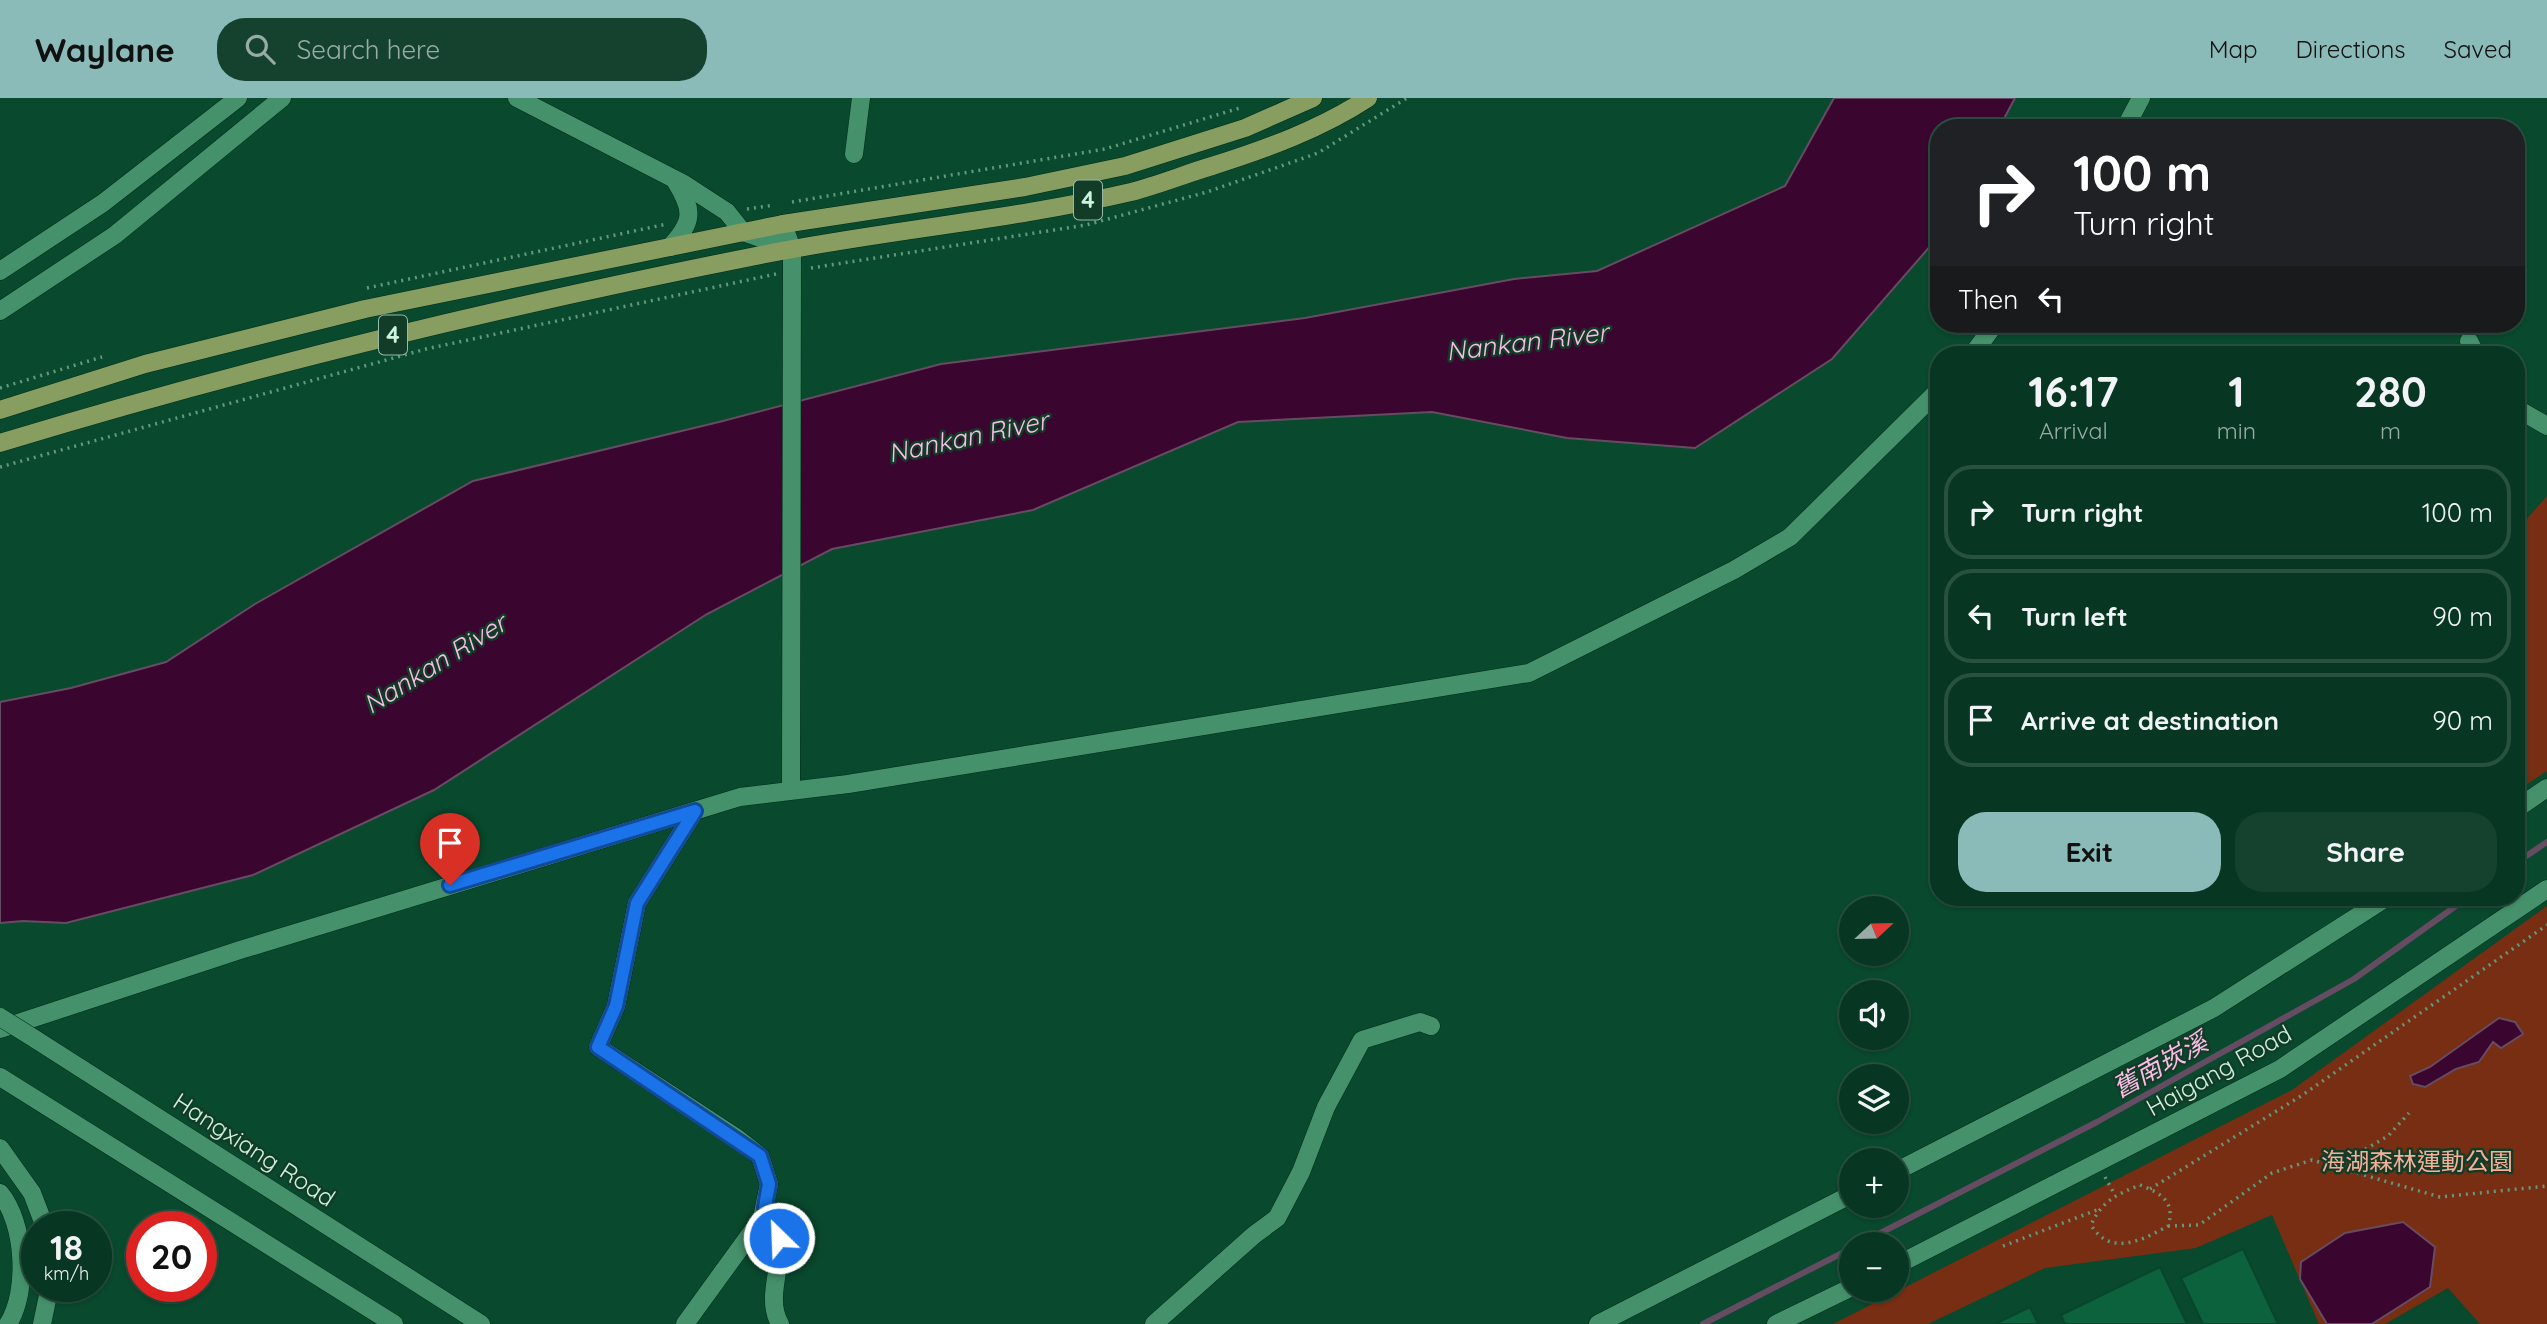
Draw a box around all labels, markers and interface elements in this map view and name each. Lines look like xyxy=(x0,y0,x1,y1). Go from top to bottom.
search box xyxy=(217,18,707,81)
text: Waylane xyxy=(35,29,175,70)
icon: search xyxy=(241,30,279,68)
text: Search here xyxy=(297,33,440,66)
text: Map xyxy=(2209,34,2258,64)
text: Directions xyxy=(2296,34,2406,64)
text: Saved xyxy=(2444,34,2512,64)
text: 100 m xyxy=(2073,142,2211,203)
icon: right xyxy=(1958,147,2049,238)
road number: 4 xyxy=(1074,180,1102,220)
text: Turn right xyxy=(2073,203,2214,243)
icon: left xyxy=(2032,280,2070,318)
text: Then xyxy=(1958,283,2018,316)
water label: Nankan River xyxy=(1444,315,1613,368)
road number: 4 xyxy=(379,316,407,354)
text: 16:17 xyxy=(2028,365,2119,418)
text: 1 xyxy=(2228,365,2245,418)
text: 280 xyxy=(2354,365,2427,418)
water label: Nankan River xyxy=(885,403,1054,470)
text: Arrival xyxy=(2039,416,2108,445)
text: min xyxy=(2217,416,2256,445)
text: m xyxy=(2380,416,2401,445)
icon: right xyxy=(1962,493,2000,531)
text: Turn right xyxy=(2021,496,2143,529)
text: 100 m xyxy=(2422,496,2493,529)
icon: left xyxy=(1962,597,2000,635)
text: Turn left xyxy=(2021,600,2128,633)
text: 90 m xyxy=(2432,600,2493,633)
water label: Nankan River xyxy=(357,605,515,721)
icon: arrive xyxy=(1962,701,2000,739)
text: Arrive at destination xyxy=(2021,704,2279,737)
text: 90 m xyxy=(2432,704,2493,737)
button: Exit xyxy=(1958,812,2221,892)
button: Share xyxy=(2235,812,2497,892)
pin xyxy=(420,813,480,885)
icon: arrive xyxy=(431,824,469,862)
north arrow xyxy=(1839,896,1909,966)
map controls xyxy=(1839,896,1909,1302)
button: sound xyxy=(1839,980,1909,1050)
street label: Haigang Road xyxy=(2141,1018,2296,1122)
water label: 舊南崁溪 xyxy=(2106,1023,2217,1104)
button: layers xyxy=(1839,1064,1909,1134)
street label: Hangxiang Road xyxy=(168,1086,341,1213)
park label: 海湖森林運動公園 xyxy=(2321,1146,2513,1176)
button: + xyxy=(1839,1148,1909,1218)
position arrow xyxy=(742,1201,816,1275)
speed limit sign: 20 xyxy=(126,1211,217,1302)
text: 18 xyxy=(50,1225,83,1269)
button: − xyxy=(1839,1232,1909,1302)
text: km/h xyxy=(44,1262,89,1285)

